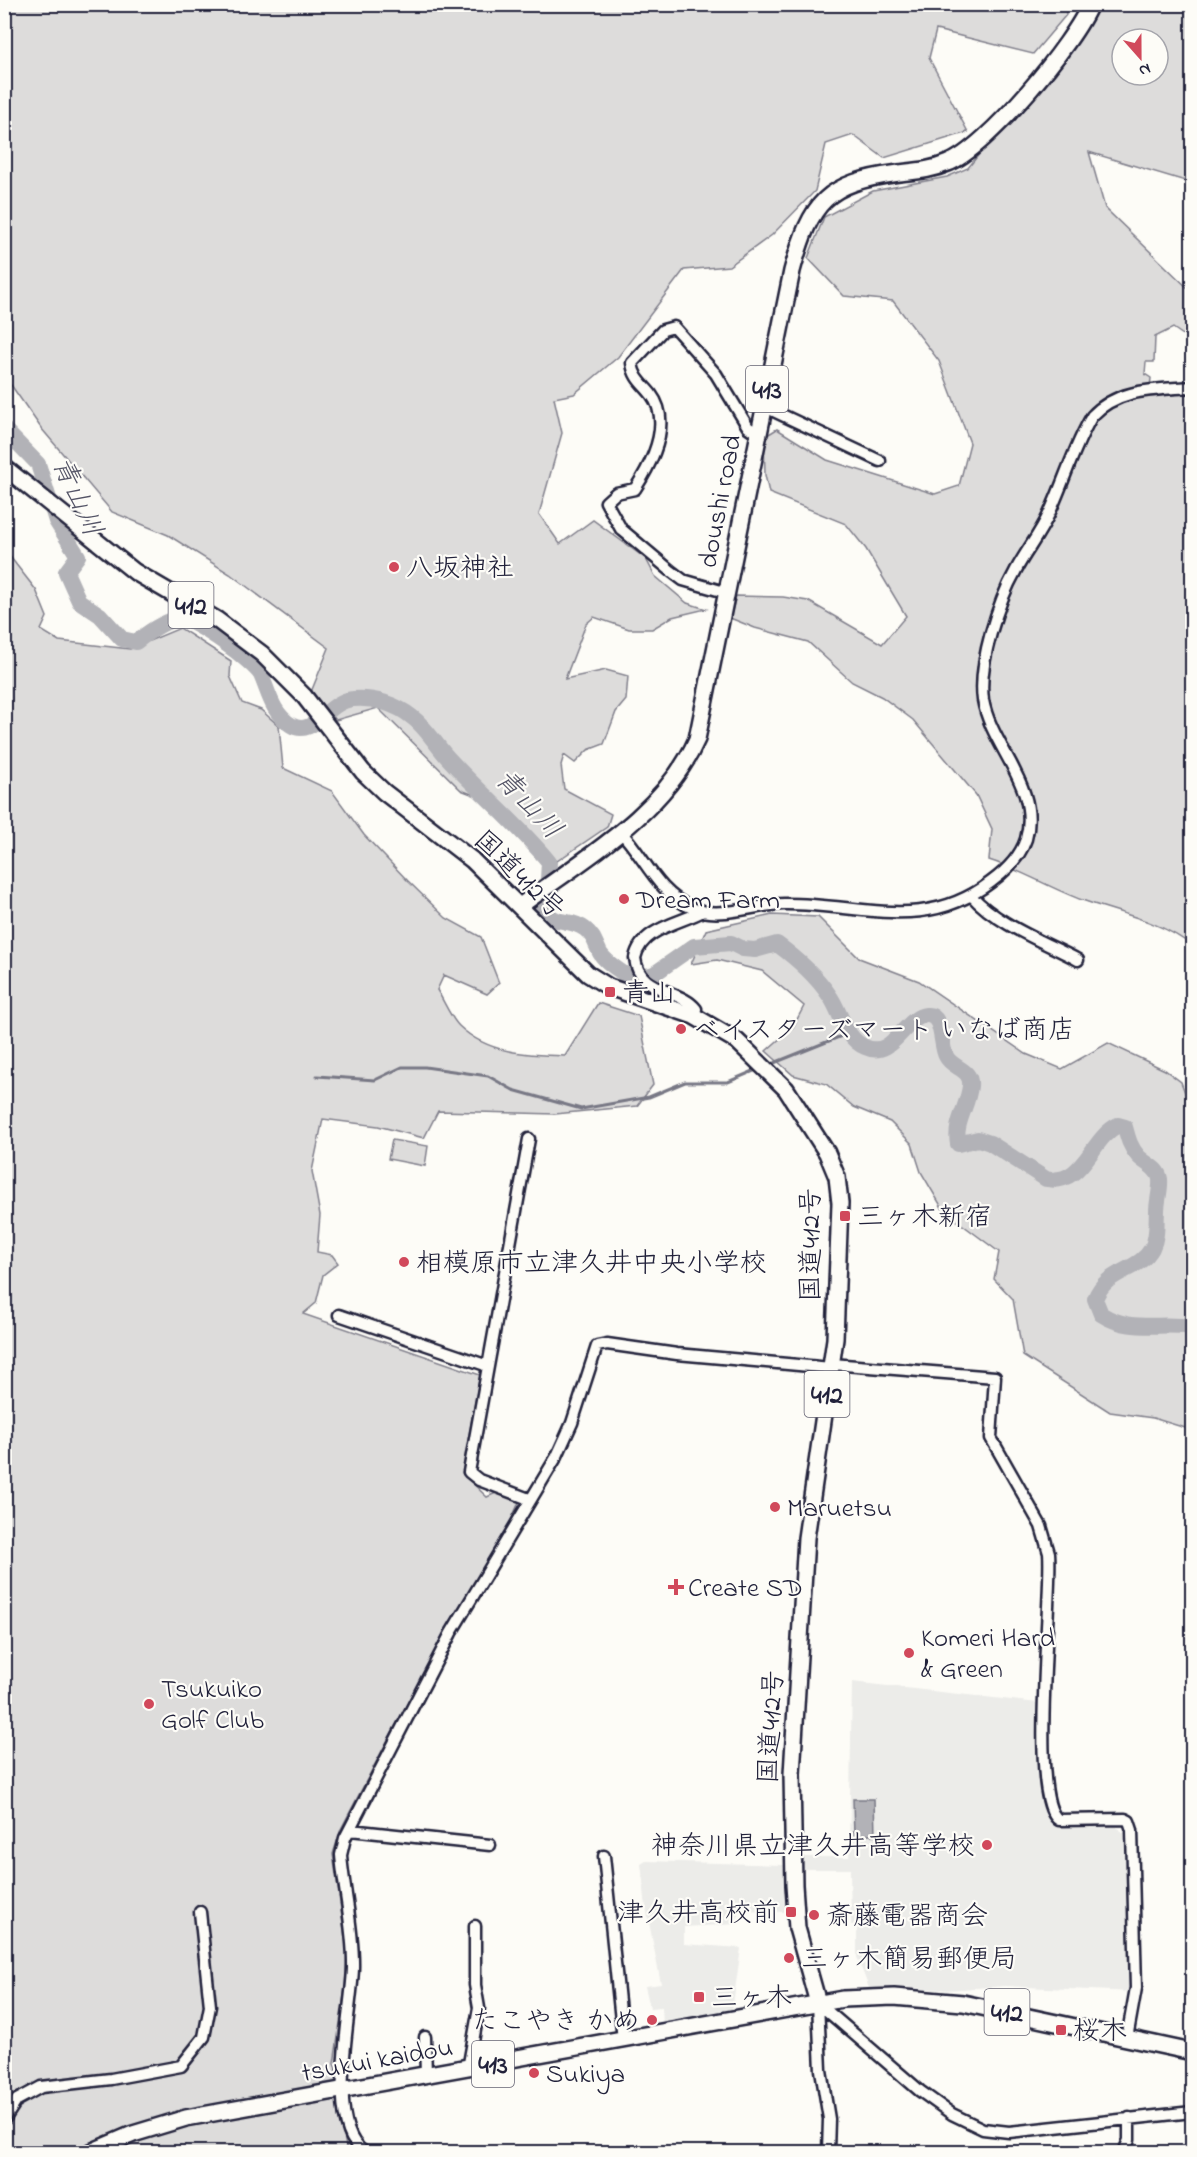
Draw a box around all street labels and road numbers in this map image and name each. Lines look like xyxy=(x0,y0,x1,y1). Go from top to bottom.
road number: 413 xyxy=(746,366,788,412)
street label: doushi road xyxy=(689,432,753,571)
road number: 412 xyxy=(168,582,213,628)
street label: 国道412号 xyxy=(464,822,573,929)
street label: 国道412号 xyxy=(793,1188,832,1302)
road number: 412 xyxy=(804,1371,850,1417)
street label: 国道412号 xyxy=(750,1669,795,1785)
road number: 412 xyxy=(984,1989,1030,2035)
street label: tsukui kaidou xyxy=(299,2029,456,2094)
road number: 413 xyxy=(472,2041,514,2087)

